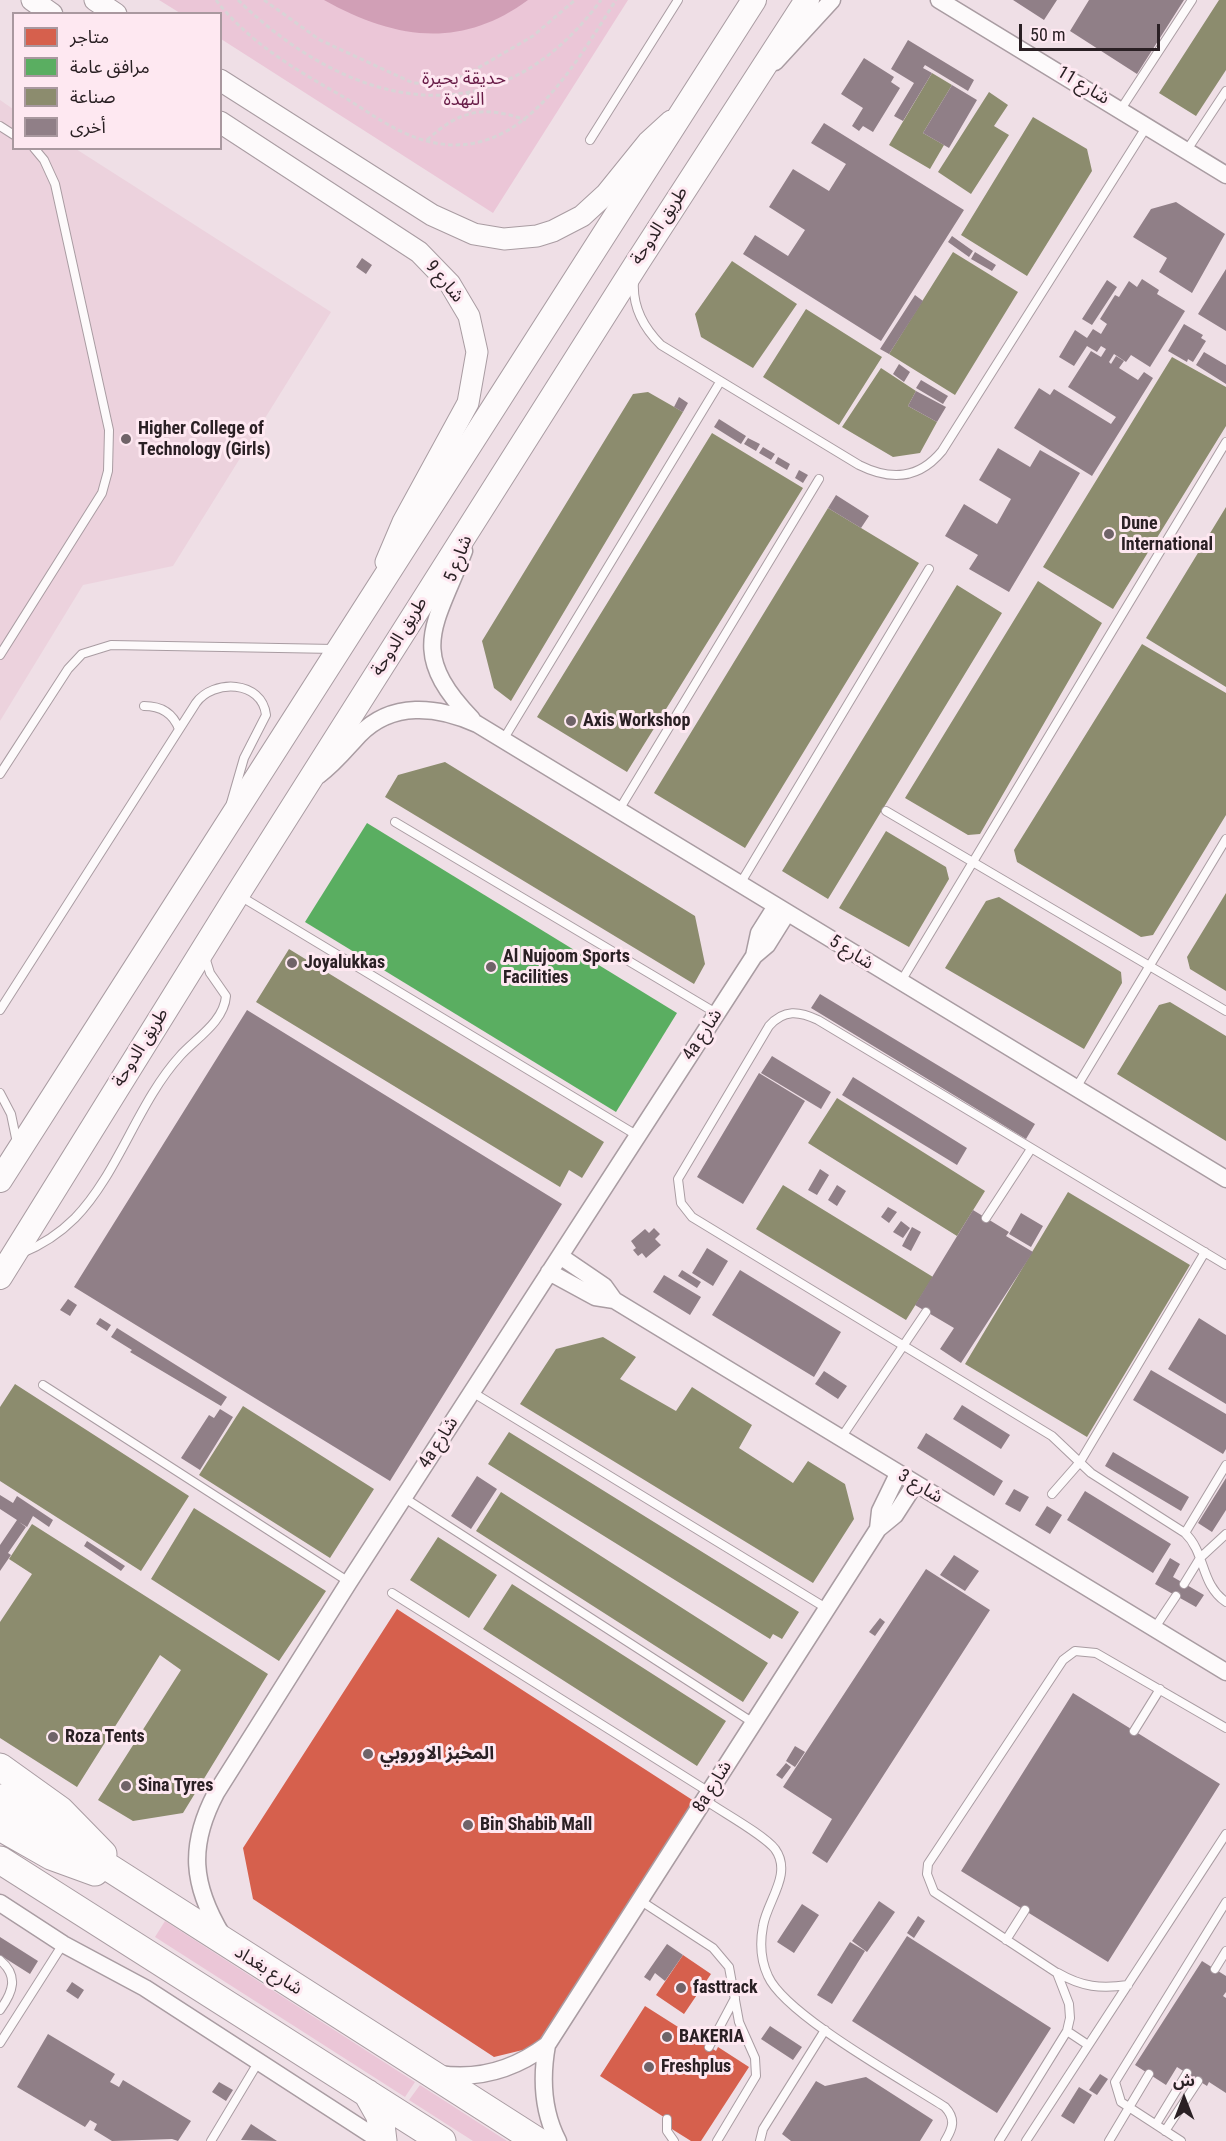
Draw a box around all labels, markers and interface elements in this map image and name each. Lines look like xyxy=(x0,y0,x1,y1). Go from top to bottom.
legend xyxy=(12,12,222,150)
scale bar xyxy=(1022,12,1163,50)
text: 50 m xyxy=(1030,24,1065,45)
text: متاجر xyxy=(70,26,109,47)
text: مرافق عامة xyxy=(70,56,150,77)
street label: شارع 11 xyxy=(1053,62,1113,110)
park label: حديقة بحيرة النهدة xyxy=(422,68,506,110)
text: صناعة xyxy=(70,86,115,107)
text: أخرى xyxy=(70,116,106,137)
street label: طريق الدوحة xyxy=(627,183,693,269)
street label: شارع 9 xyxy=(420,257,468,307)
place label: Higher College of Technology (Girls) xyxy=(138,418,271,460)
marker: Higher College of Technology (Girls) xyxy=(119,432,133,446)
place label: Dune International xyxy=(1121,513,1213,556)
marker: Dune International xyxy=(1102,527,1116,541)
street label: شارع 5 xyxy=(440,533,478,585)
street label: طريق الدوحة xyxy=(367,594,433,680)
place label: Axis Workshop xyxy=(583,710,690,732)
marker: Axis Workshop xyxy=(564,714,578,728)
street label: شارع 5 xyxy=(825,931,877,975)
place label: Al Nujoom Sports Facilities xyxy=(503,946,630,988)
place label: Joyalukkas xyxy=(304,952,385,974)
marker: Joyalukkas xyxy=(285,956,299,970)
marker: Al Nujoom Sports Facilities xyxy=(484,960,498,974)
street label: طريق الدوحة xyxy=(108,1005,174,1091)
street label: 4a شارع xyxy=(678,1005,728,1065)
street label: 4a شارع xyxy=(414,1413,464,1473)
street label: شارع 3 xyxy=(894,1465,946,1509)
place label: Roza Tents xyxy=(65,1726,145,1748)
marker: Roza Tents xyxy=(46,1730,60,1744)
place label: المخبز الاوروبي xyxy=(380,1743,494,1765)
marker: المخبز الاوروبي xyxy=(361,1747,375,1761)
street label: 8a شارع xyxy=(689,1757,737,1817)
place label: Sina Tyres xyxy=(138,1775,213,1797)
marker: Sina Tyres xyxy=(119,1779,133,1793)
place label: Bin Shabib Mall xyxy=(480,1814,592,1836)
marker: Bin Shabib Mall xyxy=(461,1818,475,1832)
street label: شارع بغداد xyxy=(230,1942,306,2000)
place label: fasttrack xyxy=(693,1977,758,1999)
marker: fasttrack xyxy=(674,1981,688,1995)
place label: BAKERIA xyxy=(679,2026,744,2048)
marker: BAKERIA xyxy=(660,2030,674,2044)
place label: Freshplus xyxy=(661,2056,731,2078)
marker: Freshplus xyxy=(642,2060,656,2074)
north arrow xyxy=(1154,2069,1214,2129)
text: ش xyxy=(1173,2071,1195,2090)

